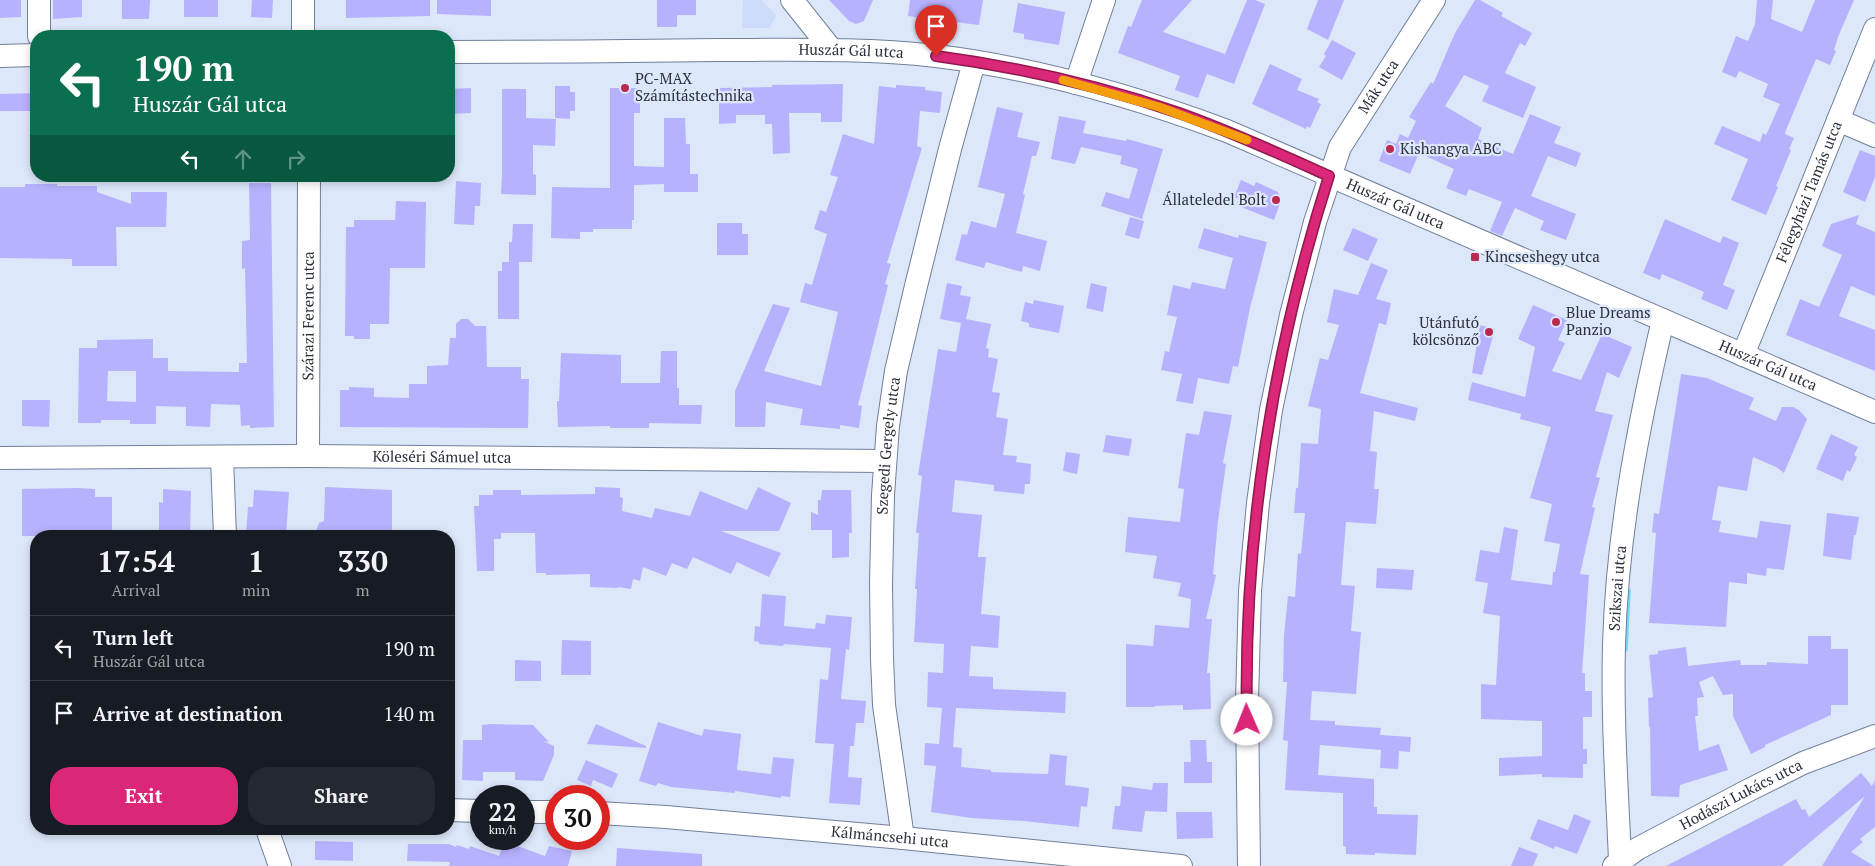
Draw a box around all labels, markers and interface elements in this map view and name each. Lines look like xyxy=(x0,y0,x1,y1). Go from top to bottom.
pin xyxy=(915,5,957,56)
icon: arrive xyxy=(922,12,950,40)
street label: Huszár Gál utca xyxy=(798,39,905,62)
text: 190 m xyxy=(133,45,234,91)
icon: left xyxy=(50,50,115,115)
street label: Mák utca xyxy=(1353,55,1403,117)
place label: PC-MAX Számítástechnika xyxy=(635,68,753,105)
marker: PC-MAX Számítástechnika xyxy=(619,82,631,94)
text: Huszár Gál utca xyxy=(133,89,287,118)
street label: Félegyházi Tamás utca xyxy=(1771,117,1846,265)
place label: Kishangya ABC xyxy=(1400,138,1502,158)
marker: Kishangya ABC xyxy=(1384,143,1396,155)
icon: left xyxy=(176,145,204,173)
icon: ahead xyxy=(229,145,257,173)
icon: right xyxy=(282,145,310,173)
street label: Huszár Gál utca xyxy=(1344,173,1448,233)
place label: Állateledel Bolt xyxy=(1162,189,1266,209)
marker: Állateledel Bolt xyxy=(1270,194,1282,206)
place label: Kincseshegy utca xyxy=(1485,246,1600,266)
street label: Szárazi Ferenc utca xyxy=(297,251,318,381)
marker: Kincseshegy utca xyxy=(1469,251,1481,263)
place label: Blue Dreams Panzio xyxy=(1566,302,1650,339)
place label: Utánfutó kölcsönző xyxy=(1413,312,1479,349)
marker: Blue Dreams Panzio xyxy=(1550,316,1562,328)
marker: Utánfutó kölcsönző xyxy=(1483,326,1495,338)
street label: Huszár Gál utca xyxy=(1716,335,1821,395)
street label: Szegedi Gergely utca xyxy=(872,375,904,515)
street label: Köleséri Sámuel utca xyxy=(372,446,512,467)
text: 17:54 xyxy=(97,541,175,581)
text: 1 xyxy=(248,541,265,581)
text: 330 xyxy=(337,541,388,581)
street label: Szikszai utca xyxy=(1603,544,1630,632)
text: Arrival xyxy=(111,579,161,601)
text: min xyxy=(242,579,270,601)
text: m xyxy=(356,579,369,601)
text: Turn left xyxy=(93,625,174,650)
icon: left xyxy=(50,634,78,662)
text: 190 m xyxy=(384,636,435,661)
text: Huszár Gál utca xyxy=(93,650,205,672)
position arrow xyxy=(1220,693,1272,745)
icon: arrive xyxy=(50,699,78,727)
text: Arrive at destination xyxy=(93,701,282,726)
text: 140 m xyxy=(384,701,435,726)
street label: Hodászi Lukács utca xyxy=(1676,754,1806,834)
button: Exit xyxy=(50,767,238,825)
button: Share xyxy=(248,767,435,825)
speed limit sign: 30 xyxy=(545,785,610,850)
text: 22 xyxy=(488,795,517,828)
street label: Kálmáncsehi utca xyxy=(830,821,950,852)
text: km/h xyxy=(489,822,516,837)

